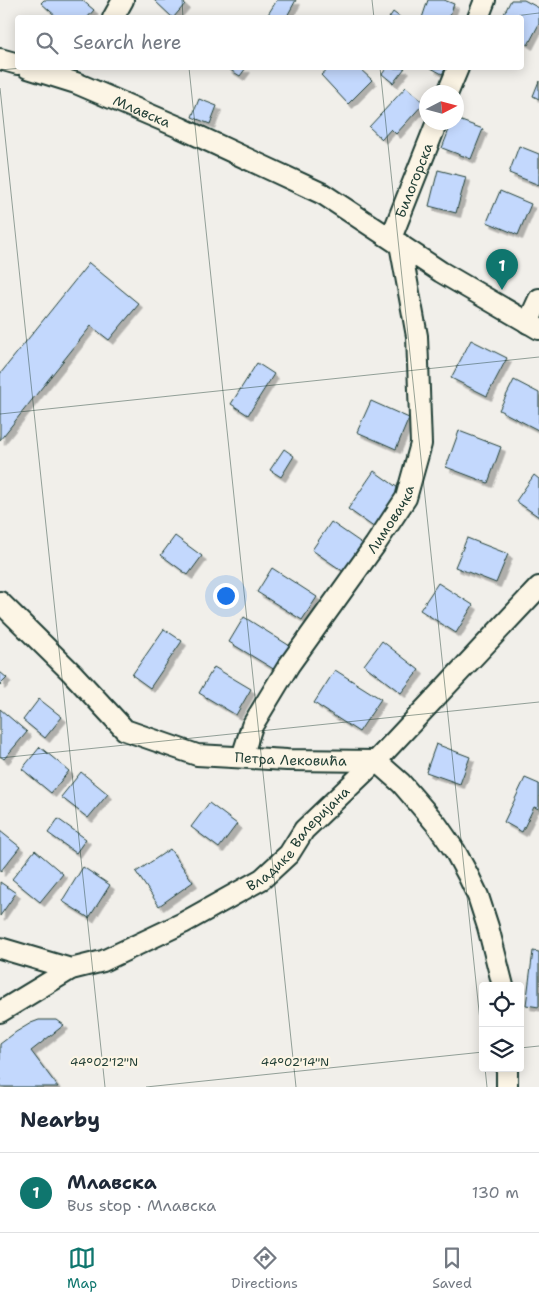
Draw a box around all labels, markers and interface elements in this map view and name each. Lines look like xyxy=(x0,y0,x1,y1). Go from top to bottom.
search box xyxy=(15,15,524,70)
icon: search xyxy=(33,29,61,57)
text: Search here xyxy=(73,30,182,55)
north arrow xyxy=(419,85,464,130)
street label: Млавска xyxy=(111,91,174,132)
street label: Билогорска xyxy=(391,140,437,220)
pin: 1 xyxy=(486,249,518,290)
street label: Лимовачка xyxy=(363,483,418,557)
your location xyxy=(213,583,239,609)
street label: Петра Лековића xyxy=(234,748,347,770)
street label: Владике Валеријана xyxy=(243,782,353,895)
map controls xyxy=(479,982,524,1072)
button: locate xyxy=(479,982,524,1027)
button: layers xyxy=(479,1027,524,1072)
text: 44°02'12"N xyxy=(70,1054,138,1070)
text: 44°02'14"N xyxy=(261,1054,329,1070)
text: Nearby xyxy=(20,1106,100,1134)
text: Млавска xyxy=(67,1170,157,1195)
text: 1 xyxy=(32,1182,40,1203)
text: 130 m xyxy=(472,1182,519,1203)
text: Bus stop · Млавска xyxy=(67,1195,216,1216)
tab: Map xyxy=(67,1244,97,1292)
tab: Directions xyxy=(231,1244,298,1292)
tab: Saved xyxy=(432,1244,472,1292)

